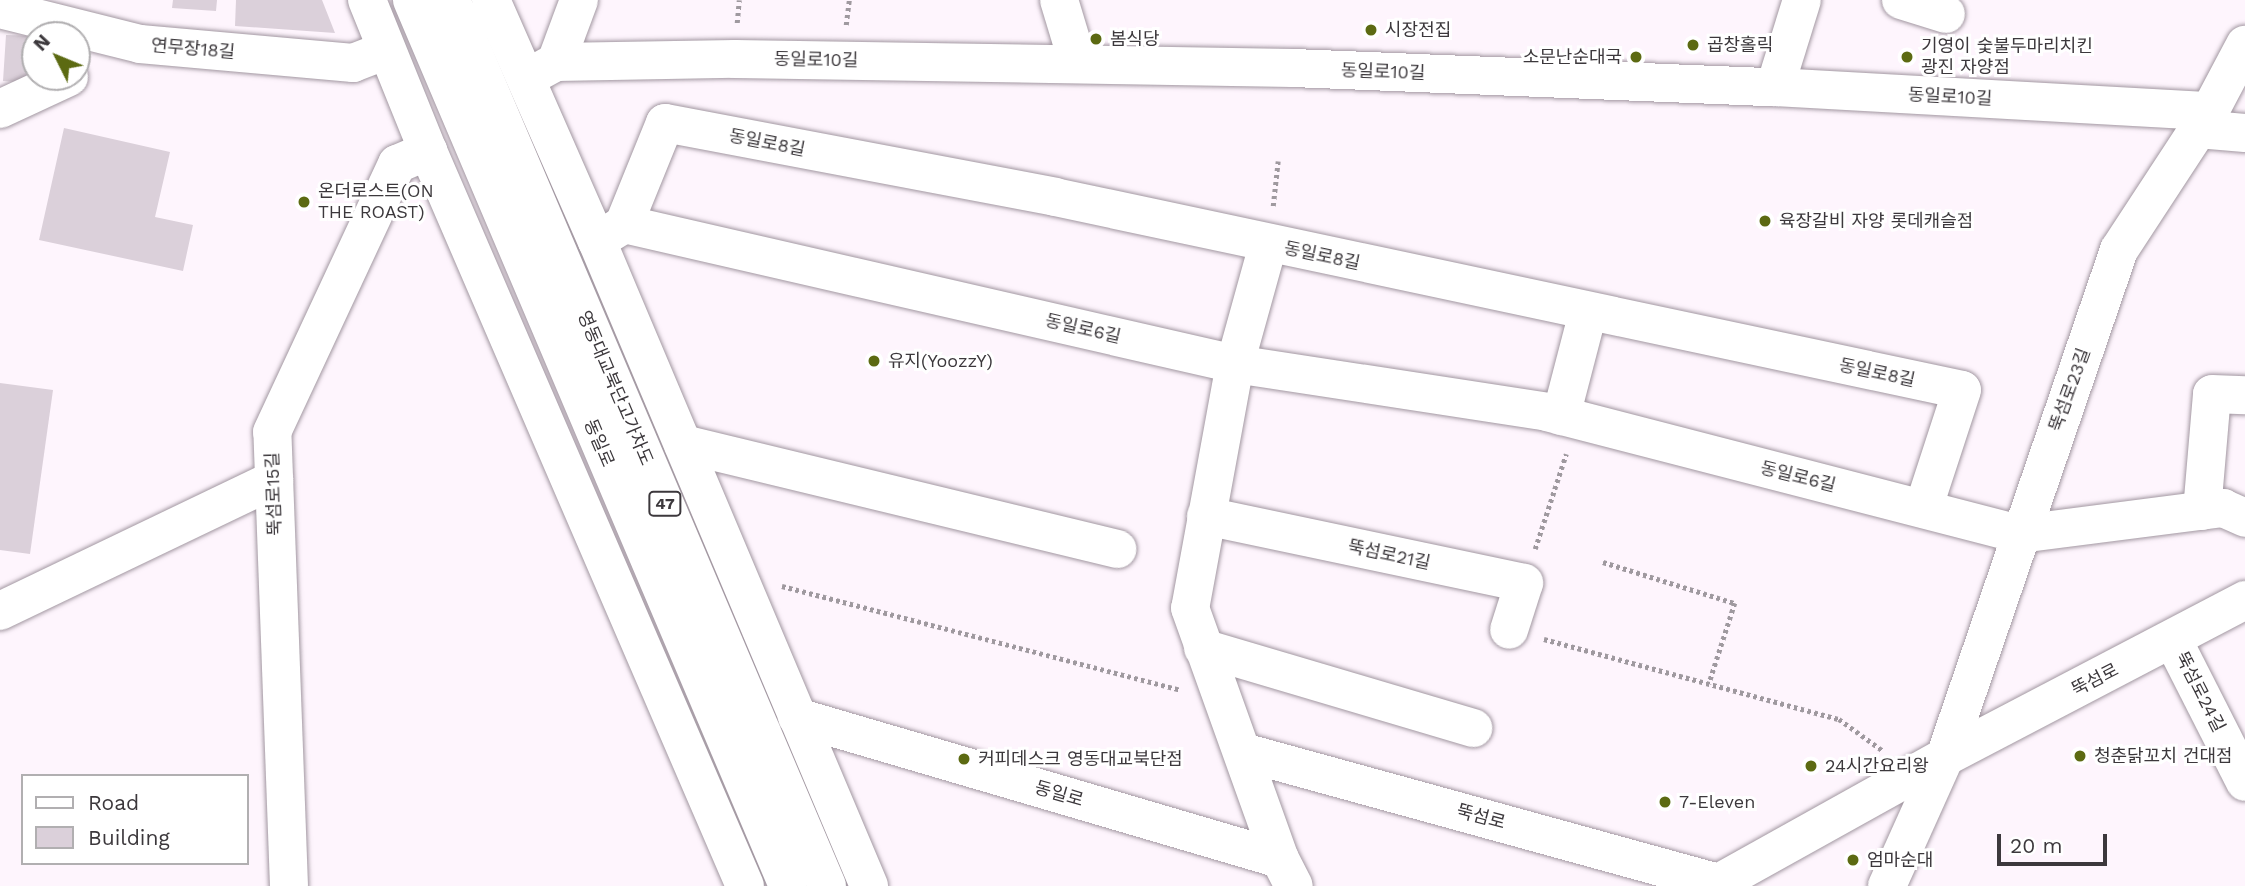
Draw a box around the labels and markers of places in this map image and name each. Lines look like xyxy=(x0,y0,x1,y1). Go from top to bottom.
place label: 시장전집 xyxy=(1385,19,1451,41)
marker: 시장전집 xyxy=(1363,22,1379,38)
place label: 봄식당 xyxy=(1110,28,1160,50)
marker: 봄식당 xyxy=(1088,31,1104,47)
place label: 곱창홀릭 xyxy=(1707,34,1773,56)
place label: 기영이 숯불두마리치킨 광진 자양점 xyxy=(1921,36,2093,78)
marker: 곱창홀릭 xyxy=(1685,37,1701,53)
place label: 소문난순대국 xyxy=(1523,46,1622,68)
marker: 소문난순대국 xyxy=(1628,49,1644,65)
marker: 기영이 숯불두마리치킨 광진 자양점 xyxy=(1899,49,1915,65)
place label: 온더로스트(ON THE ROAST) xyxy=(318,181,434,224)
marker: 온더로스트(ON THE ROAST) xyxy=(296,194,312,210)
place label: 육장갈비 자양 롯데캐슬점 xyxy=(1779,210,1973,232)
marker: 육장갈비 자양 롯데캐슬점 xyxy=(1757,213,1773,229)
place label: 유지(YoozzY) xyxy=(888,350,993,372)
marker: 유지(YoozzY) xyxy=(866,353,882,369)
place label: 청춘닭꼬치 건대점 xyxy=(2094,745,2233,767)
place label: 커피데스크 영동대교북단점 xyxy=(978,748,1183,770)
marker: 청춘닭꼬치 건대점 xyxy=(2072,748,2088,764)
marker: 커피데스크 영동대교북단점 xyxy=(956,751,972,767)
place label: 24시간요리왕 xyxy=(1825,755,1929,777)
marker: 24시간요리왕 xyxy=(1803,758,1819,774)
place label: 7-Eleven xyxy=(1679,791,1755,813)
marker: 7-Eleven xyxy=(1657,794,1673,810)
place label: 엄마순대 xyxy=(1867,849,1933,871)
marker: 엄마순대 xyxy=(1845,852,1861,868)

